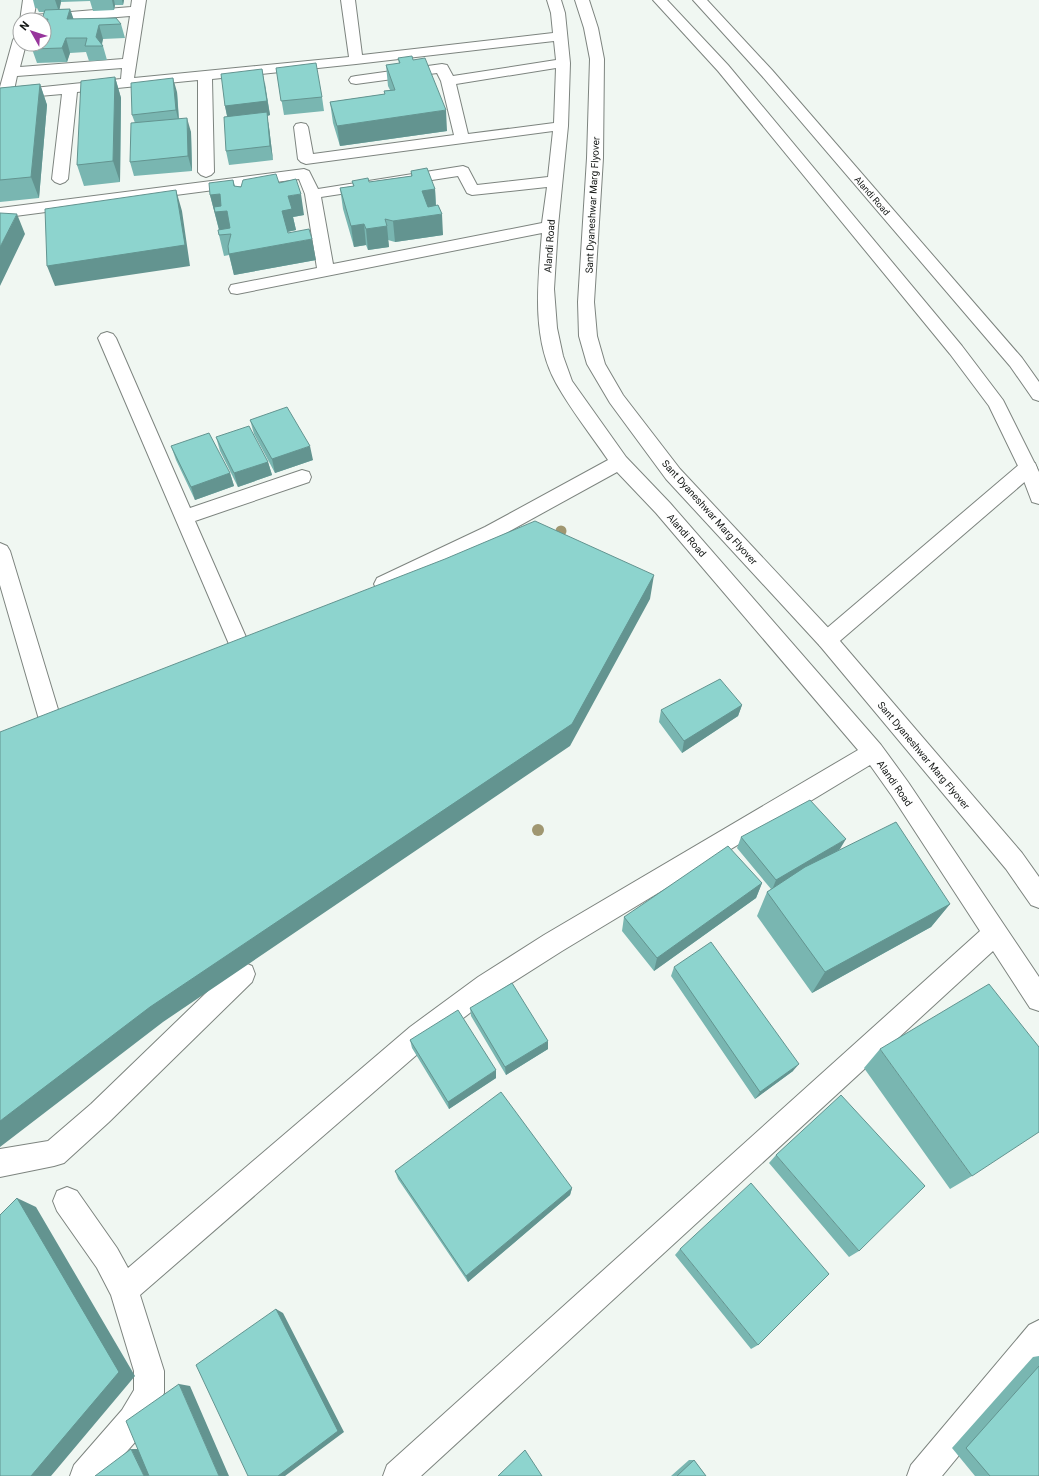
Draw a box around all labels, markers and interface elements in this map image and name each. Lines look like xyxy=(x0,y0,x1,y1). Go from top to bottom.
north arrow xyxy=(12,12,52,52)
text: N xyxy=(17,19,32,33)
street label: Sant Dyaneshwar Marg Flyover xyxy=(583,136,602,274)
street label: Alandi Road xyxy=(852,175,892,217)
street label: Alandi Road xyxy=(542,219,557,273)
street label: Sant Dyaneshwar Marg Flyover xyxy=(660,458,760,567)
street label: Alandi Road xyxy=(665,512,708,559)
street label: Sant Dyaneshwar Marg Flyover xyxy=(875,699,972,812)
street label: Alandi Road xyxy=(875,758,914,808)

